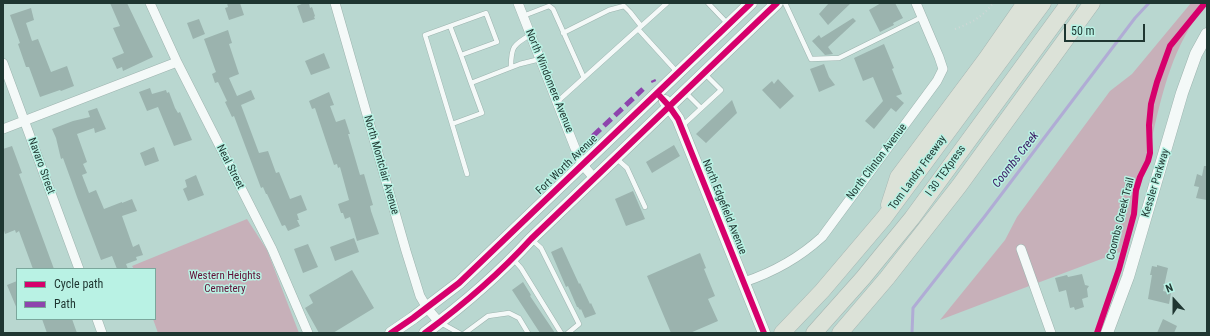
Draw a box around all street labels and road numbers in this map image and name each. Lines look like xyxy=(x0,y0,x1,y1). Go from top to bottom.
street label: North Windomere Avenue xyxy=(522,27,576,135)
street label: North Montclair Avenue xyxy=(361,114,401,216)
street label: North Clinton Avenue xyxy=(844,121,910,203)
street label: Fort Worth Avenue xyxy=(534,132,600,198)
street label: Tom Landry Freeway xyxy=(887,133,949,213)
street label: Navaro Street xyxy=(25,136,57,196)
street label: Neal Street xyxy=(213,143,247,191)
street label: I 30 TEXpress xyxy=(923,143,969,199)
street label: Kessler Parkway xyxy=(1139,147,1173,219)
street label: North Edgefield Avenue xyxy=(699,158,749,256)
street label: Coombs Creek Trail xyxy=(1104,176,1138,262)

